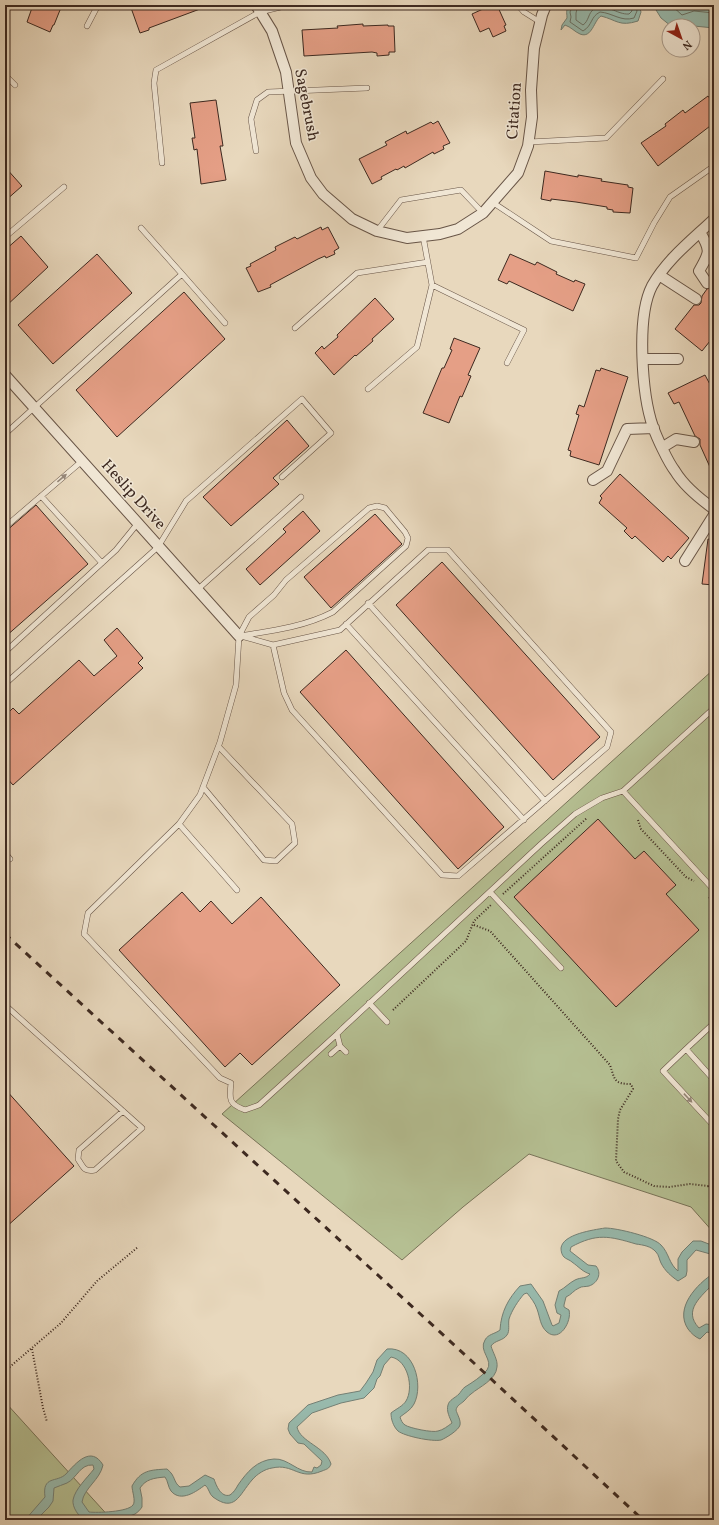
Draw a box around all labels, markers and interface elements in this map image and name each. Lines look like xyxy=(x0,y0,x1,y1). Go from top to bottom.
north arrow xyxy=(661,18,701,58)
text: N xyxy=(679,36,694,53)
street label: Sagebrush xyxy=(288,67,324,143)
street label: Citation xyxy=(502,82,528,140)
street label: Heslip Drive xyxy=(96,455,170,535)
one-way arrow xyxy=(56,474,67,483)
one-way arrow xyxy=(684,1093,693,1103)

